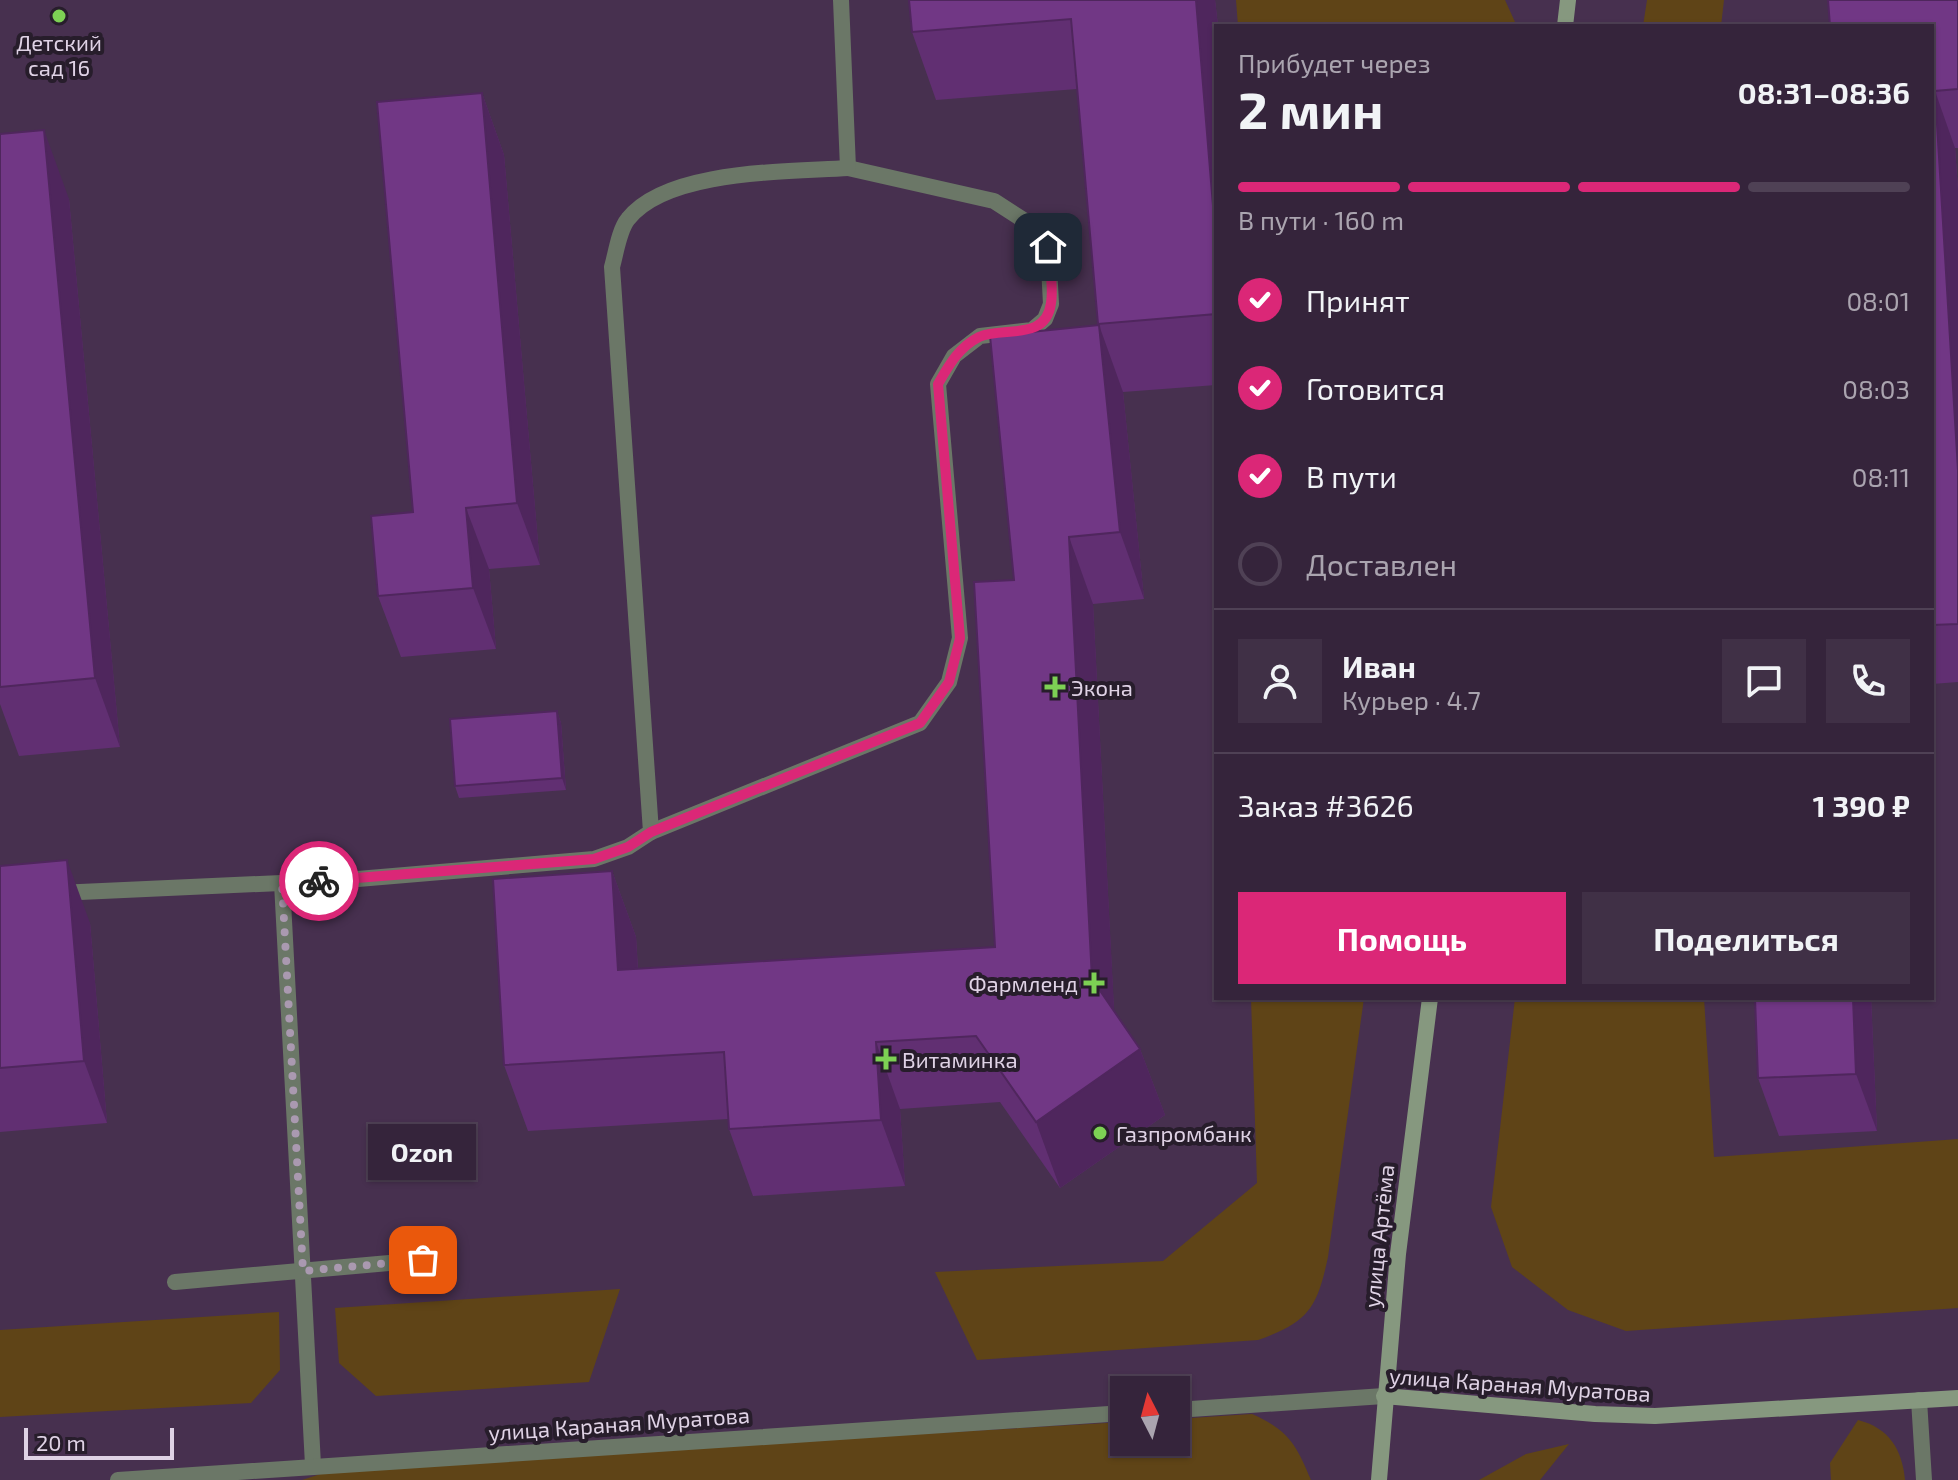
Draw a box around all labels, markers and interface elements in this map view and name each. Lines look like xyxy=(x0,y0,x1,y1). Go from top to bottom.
marker: Детский сад 16 xyxy=(50,7,68,25)
place label: Детский сад 16 xyxy=(16,29,102,80)
text: Прибудет через xyxy=(1238,47,1431,78)
text: 08:31–08:36 xyxy=(1738,74,1910,110)
text: 2 мин xyxy=(1238,77,1383,139)
text: В пути · 160 m xyxy=(1238,204,1404,235)
pin xyxy=(1014,213,1082,281)
icon: home xyxy=(1026,225,1070,269)
icon: check xyxy=(1238,278,1282,322)
text: Принят xyxy=(1306,282,1410,318)
text: 08:01 xyxy=(1846,285,1910,316)
icon: check xyxy=(1238,366,1282,410)
text: Готовится xyxy=(1306,370,1445,406)
text: 08:03 xyxy=(1842,373,1910,404)
icon: check xyxy=(1238,454,1282,498)
text: В пути xyxy=(1306,458,1397,494)
text: 08:11 xyxy=(1852,461,1910,492)
text: Доставлен xyxy=(1306,546,1457,582)
button: person xyxy=(1238,639,1322,723)
button: chat xyxy=(1722,639,1806,723)
button: phone xyxy=(1826,639,1910,723)
text: Иван xyxy=(1342,648,1416,684)
place label: Экона xyxy=(1071,674,1133,700)
marker: Экона xyxy=(1046,678,1064,696)
text: Курьер · 4.7 xyxy=(1342,684,1481,715)
text: Заказ #3626 xyxy=(1238,787,1414,823)
text: 1 390 ₽ xyxy=(1813,787,1910,823)
courier xyxy=(279,841,359,921)
icon: bike xyxy=(297,859,341,903)
button: Помощь xyxy=(1238,892,1566,984)
button: Поделиться xyxy=(1582,892,1910,984)
place label: Фармленд xyxy=(969,970,1078,996)
marker: Фармленд xyxy=(1085,974,1103,992)
place label: Витаминка xyxy=(902,1046,1018,1072)
marker: Витаминка xyxy=(877,1050,895,1068)
place label: Газпромбанк xyxy=(1116,1120,1252,1146)
callout: Ozon xyxy=(369,1124,477,1180)
marker: Газпромбанк xyxy=(1091,1124,1109,1142)
text: Ozon xyxy=(391,1136,453,1167)
street label: улица Артёма xyxy=(1358,1163,1399,1309)
pin xyxy=(389,1226,457,1294)
icon: bag xyxy=(401,1238,445,1282)
street label: улица Караная Муратова xyxy=(1388,1362,1652,1407)
north arrow xyxy=(1110,1376,1190,1456)
map controls xyxy=(1110,1376,1190,1456)
street label: улица Караная Муратова xyxy=(487,1401,751,1446)
scale bar xyxy=(24,1424,174,1460)
text: 20 m xyxy=(36,1429,86,1455)

